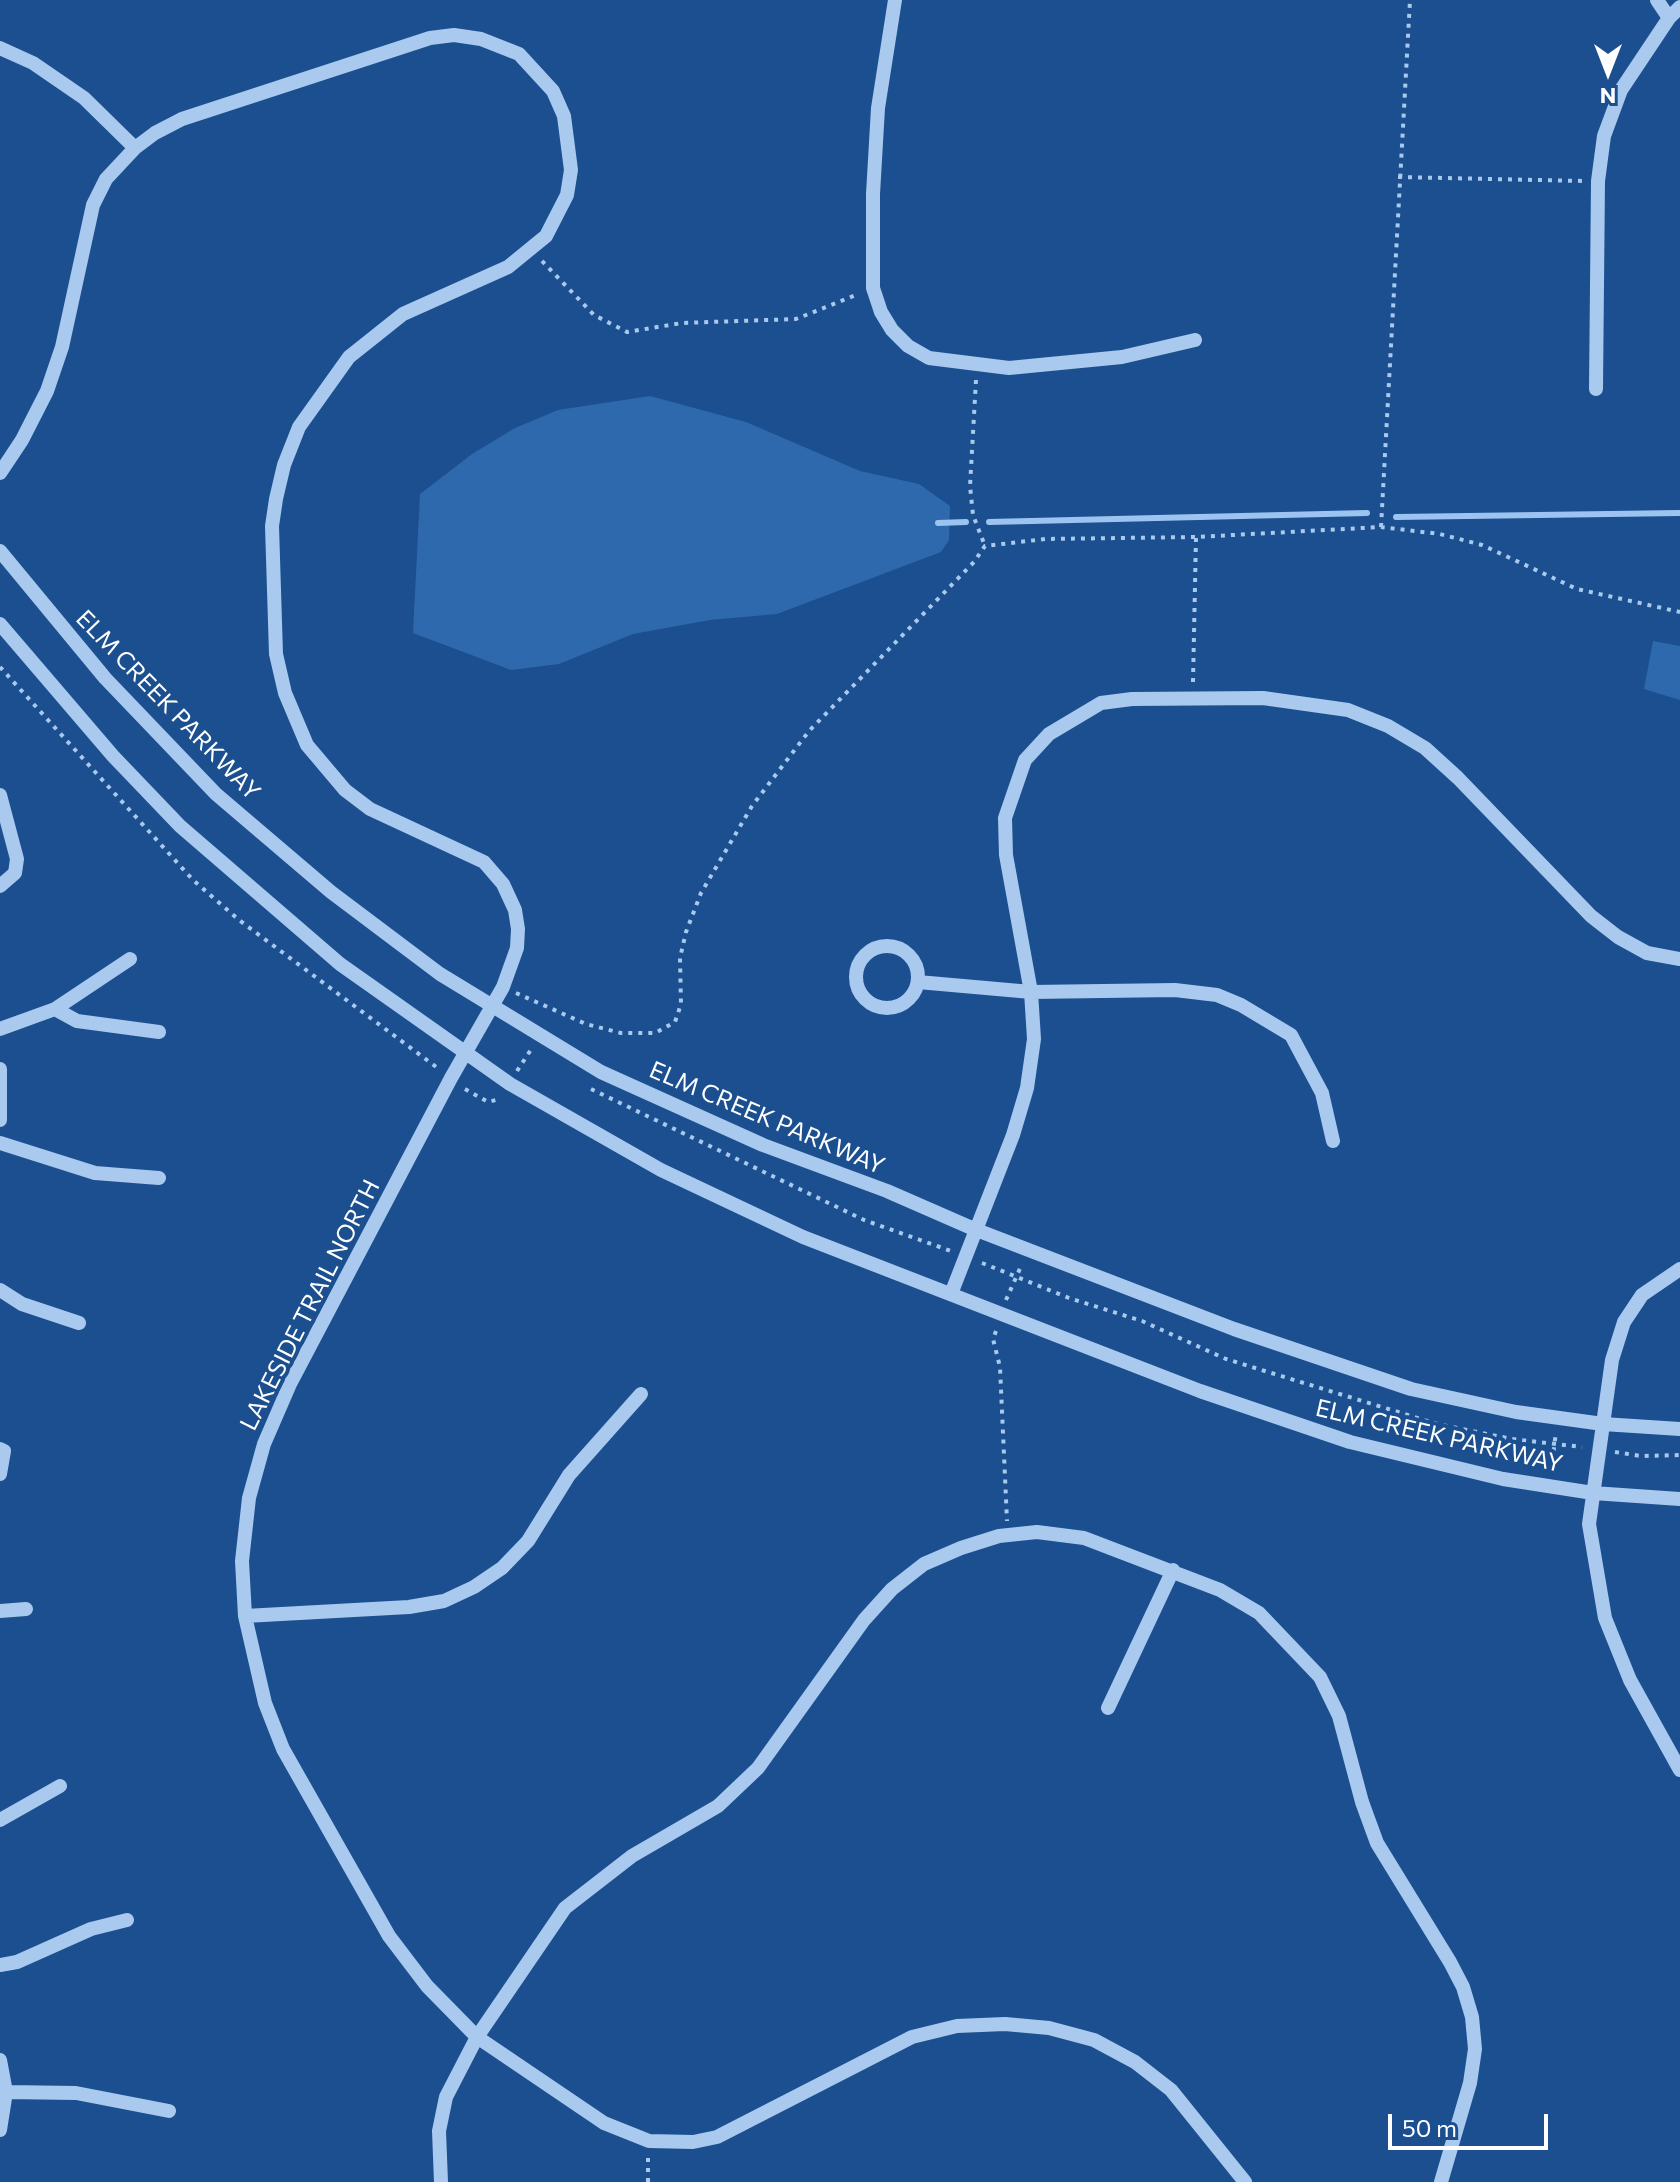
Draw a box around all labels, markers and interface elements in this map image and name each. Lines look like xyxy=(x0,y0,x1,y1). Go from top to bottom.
north arrow xyxy=(1568,32,1648,112)
text: N xyxy=(1600,83,1616,110)
street label: ELM CREEK PARKWAY xyxy=(70,604,266,806)
street label: ELM CREEK PARKWAY xyxy=(645,1055,889,1181)
street label: LAKESIDE TRAIL NORTH xyxy=(234,1175,386,1435)
street label: ELM CREEK PARKWAY xyxy=(1313,1394,1565,1478)
scale bar xyxy=(1392,2098,1552,2148)
text: 50 m xyxy=(1402,2113,1457,2142)

